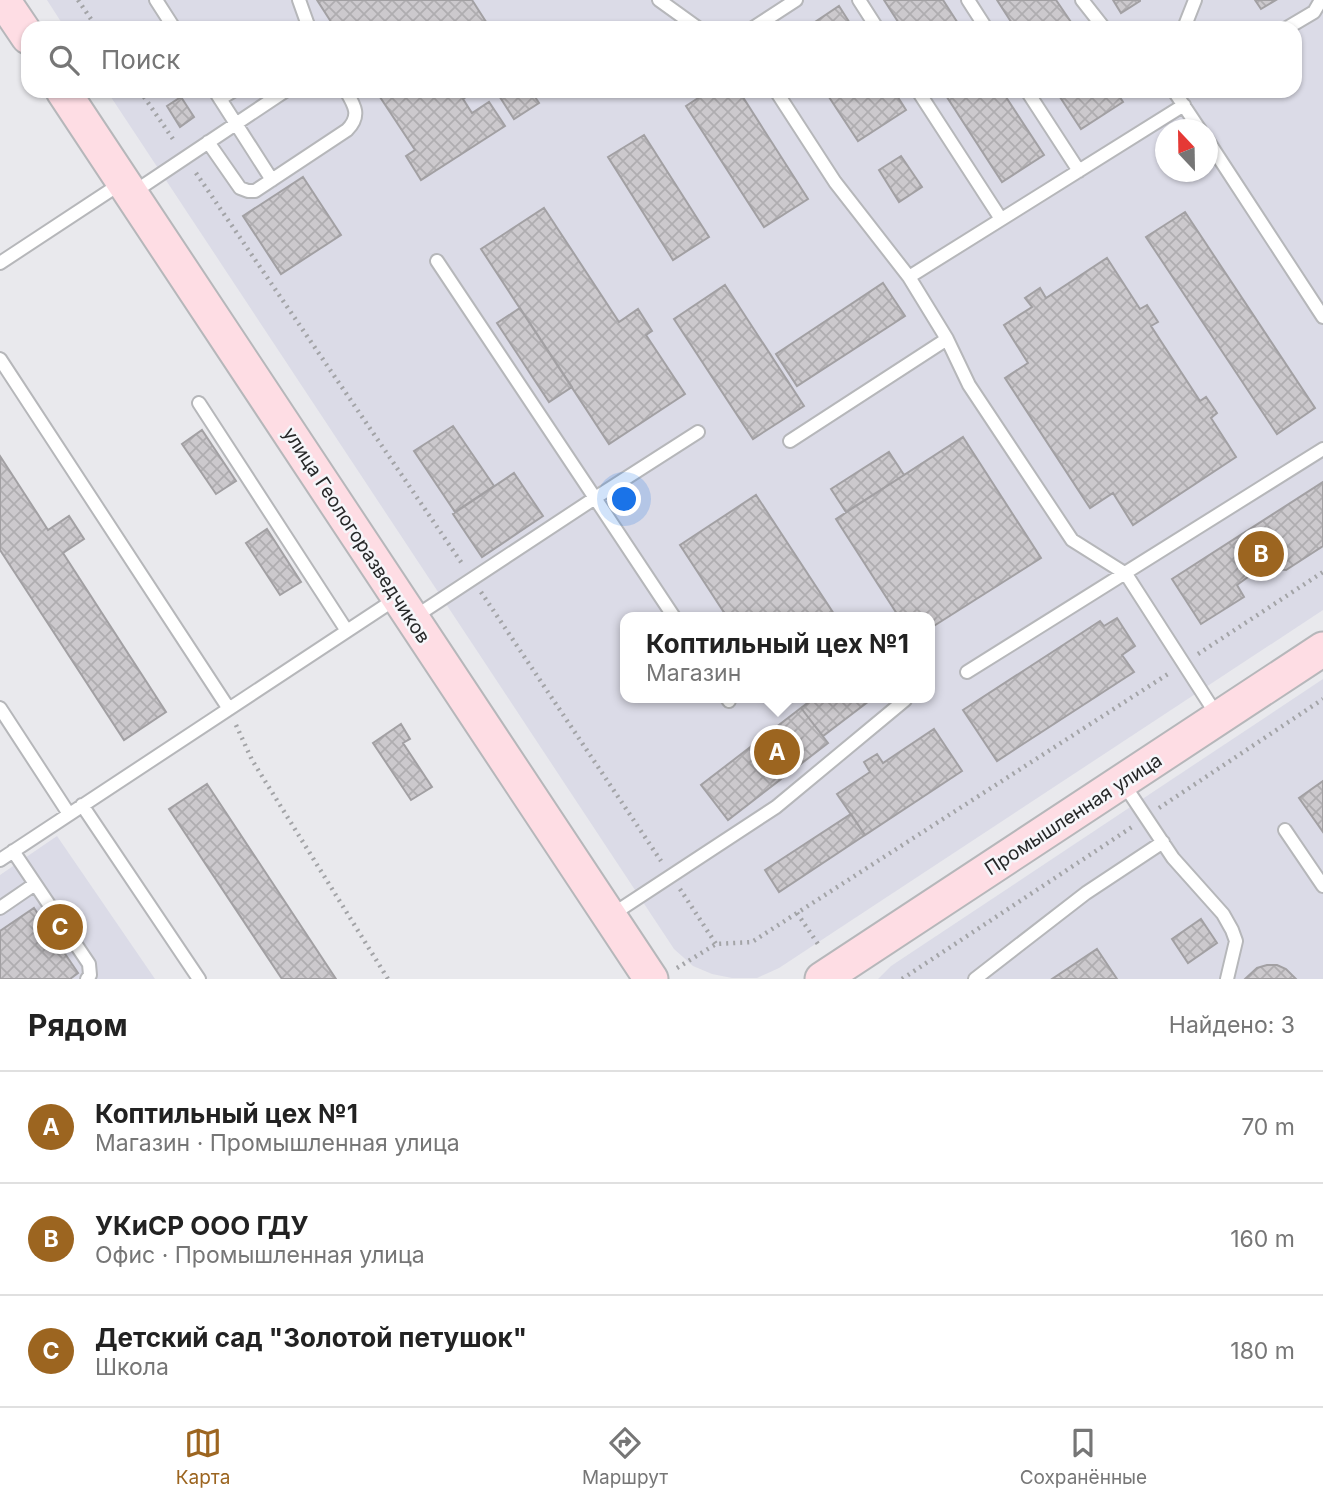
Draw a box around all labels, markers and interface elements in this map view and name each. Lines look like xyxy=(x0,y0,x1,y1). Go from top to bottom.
search box xyxy=(21,21,1302,98)
icon: search xyxy=(45,41,83,79)
text: Поиск xyxy=(101,44,180,75)
north arrow xyxy=(1155,119,1218,182)
street label: улица Геологоразведчиков xyxy=(278,423,435,648)
your location xyxy=(607,482,641,516)
pin: B xyxy=(1238,528,1284,580)
popup xyxy=(620,612,935,703)
text: Коптильный цех №1 xyxy=(646,628,909,659)
text: Магазин xyxy=(646,659,741,687)
pin: A xyxy=(754,726,800,778)
street label: Промышленная улица xyxy=(980,749,1166,880)
pin: C xyxy=(37,901,83,953)
text: Рядом xyxy=(28,1007,128,1043)
text: Найдено: 3 xyxy=(1169,1011,1295,1039)
text: Коптильный цех №1 xyxy=(95,1098,358,1129)
text: A xyxy=(42,1113,60,1141)
text: 70 m xyxy=(1241,1113,1295,1141)
text: Магазин · Промышленная улица xyxy=(95,1129,460,1157)
text: УКиСР ООО ГДУ xyxy=(95,1210,309,1241)
text: B xyxy=(43,1225,59,1253)
text: 160 m xyxy=(1230,1225,1295,1253)
text: Офис · Промышленная улица xyxy=(95,1241,425,1269)
text: Детский сад "Золотой петушок" xyxy=(95,1322,527,1353)
text: C xyxy=(42,1337,60,1365)
text: 180 m xyxy=(1230,1337,1295,1365)
text: Школа xyxy=(95,1353,169,1381)
tab: Карта xyxy=(176,1424,230,1489)
tab: Маршрут xyxy=(582,1424,668,1489)
tab: Сохранённые xyxy=(1020,1424,1147,1489)

